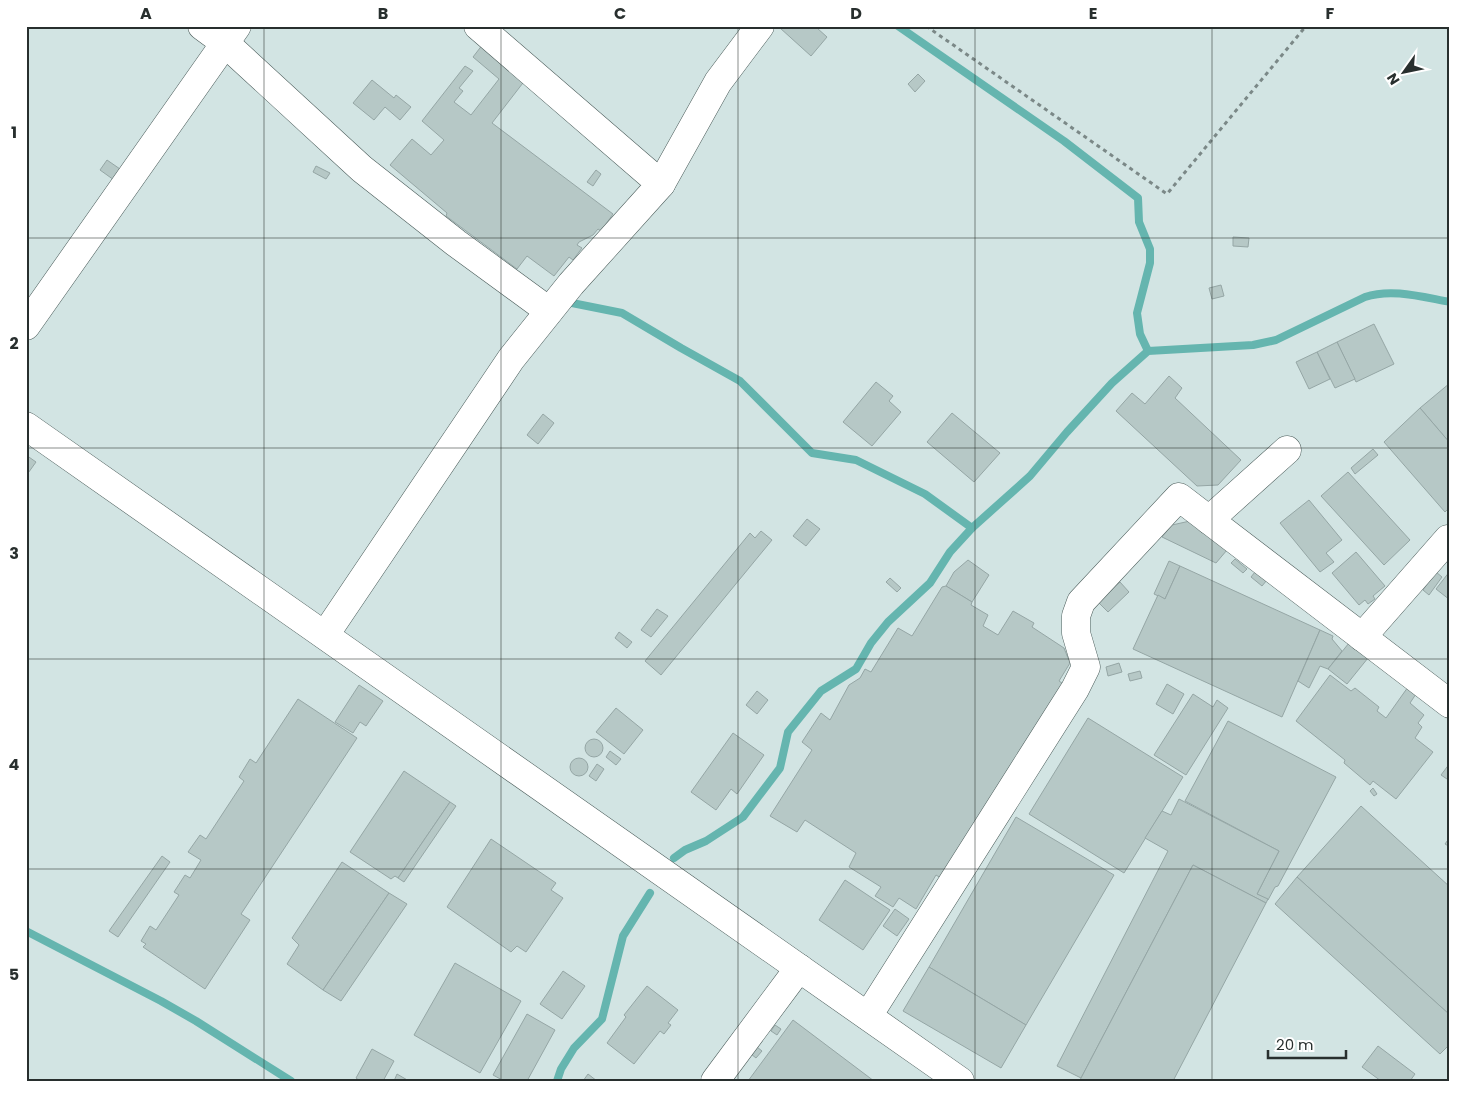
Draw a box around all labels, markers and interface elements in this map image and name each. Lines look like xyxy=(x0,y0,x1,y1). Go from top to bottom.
text: A xyxy=(140,2,152,25)
text: B xyxy=(378,2,388,25)
text: C xyxy=(614,2,626,25)
text: D xyxy=(850,2,862,25)
text: E xyxy=(1089,2,1097,25)
text: F xyxy=(1326,2,1335,25)
north arrow xyxy=(1378,48,1428,98)
text: N xyxy=(1382,69,1404,89)
text: 1 xyxy=(11,121,17,144)
text: 2 xyxy=(9,332,19,355)
text: 3 xyxy=(9,542,19,565)
text: 4 xyxy=(9,753,20,776)
text: 5 xyxy=(9,963,19,986)
scale bar xyxy=(1268,1027,1346,1059)
text: 20 m xyxy=(1276,1034,1314,1055)

